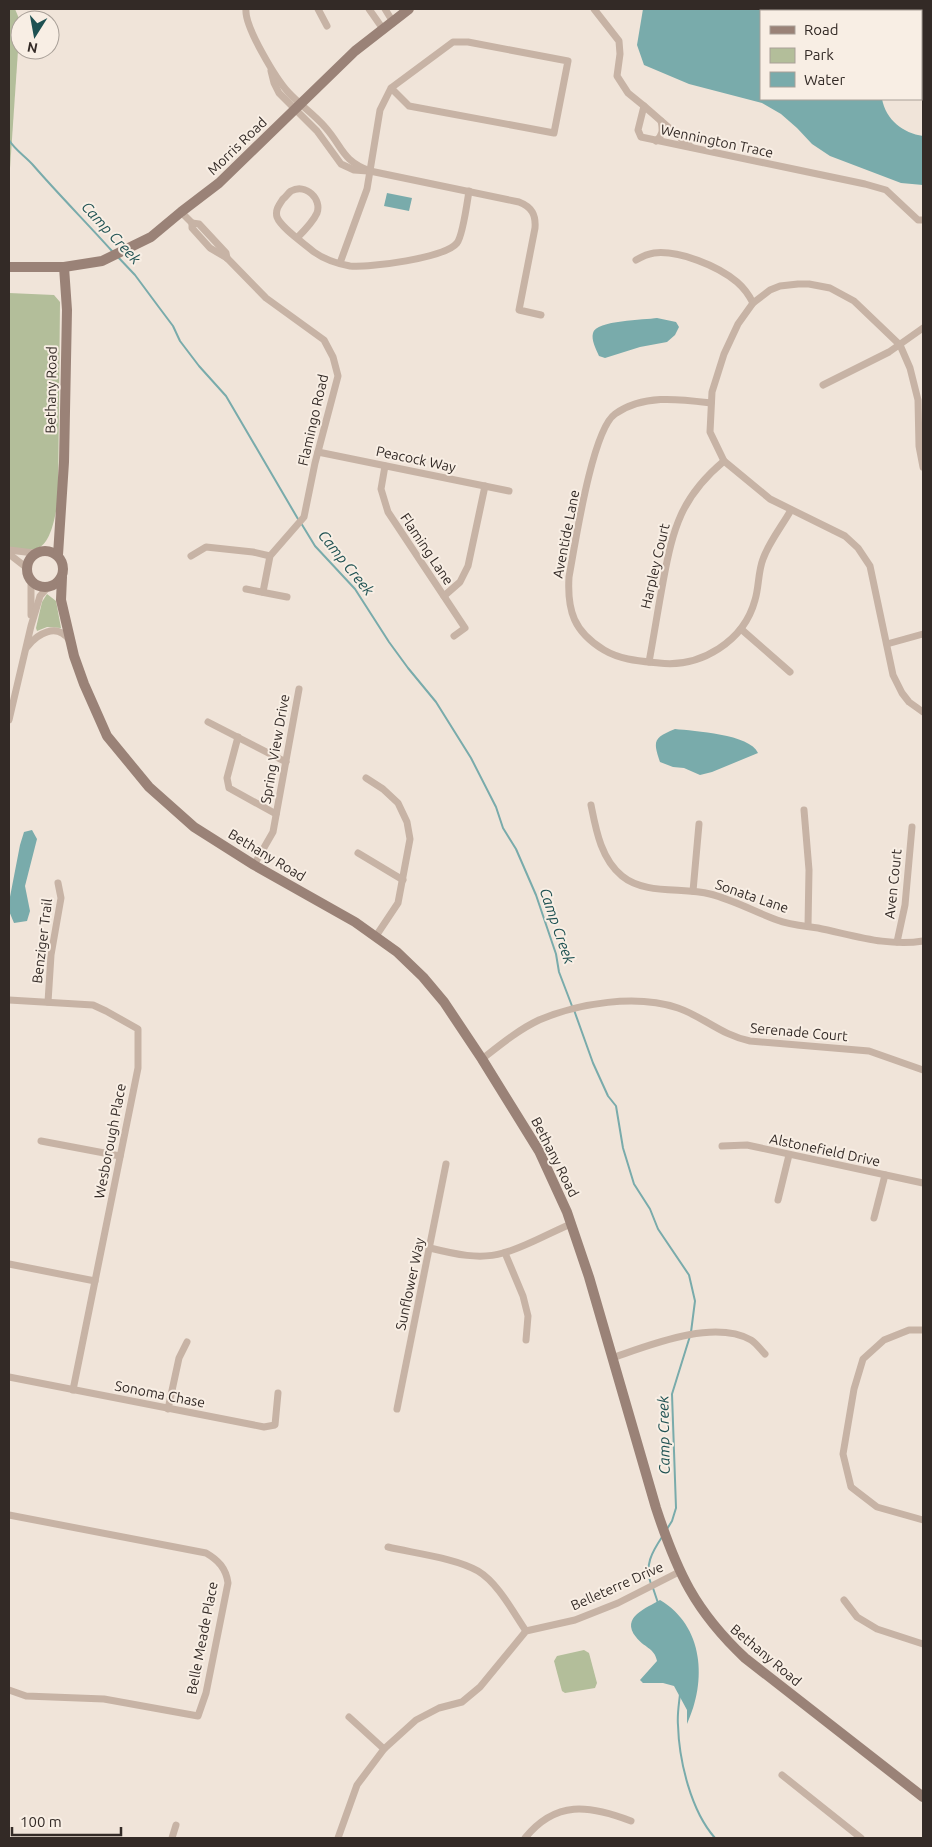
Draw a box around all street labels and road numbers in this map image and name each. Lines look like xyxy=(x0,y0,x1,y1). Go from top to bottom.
street label: Morris Road xyxy=(204,114,270,178)
street label: Wennington Trace xyxy=(659,121,775,161)
street label: Bethany Road xyxy=(42,346,60,434)
street label: Flamingo Road xyxy=(295,373,331,467)
street label: Peacock Way xyxy=(375,443,458,475)
street label: Aventide Lane xyxy=(550,489,582,579)
street label: Flaming Lane xyxy=(397,510,457,588)
street label: Harpley Court xyxy=(637,521,673,610)
street label: Spring View Drive xyxy=(257,693,293,805)
street label: Bethany Road xyxy=(225,826,309,884)
street label: Aven Court xyxy=(881,848,905,920)
street label: Sonata Lane xyxy=(713,876,791,916)
street label: Benziger Trail xyxy=(29,897,55,984)
street label: Serenade Court xyxy=(750,1020,849,1044)
street label: Wesborough Place xyxy=(91,1082,129,1200)
street label: Bethany Road xyxy=(528,1114,582,1200)
street label: Alstonefield Drive xyxy=(768,1130,882,1170)
street label: Sunflower Way xyxy=(392,1236,428,1332)
street label: Sonoma Chase xyxy=(113,1377,207,1411)
street label: Belleterre Drive xyxy=(568,1558,666,1614)
street label: Belle Meade Place xyxy=(183,1580,221,1696)
street label: Bethany Road xyxy=(727,1621,805,1689)

